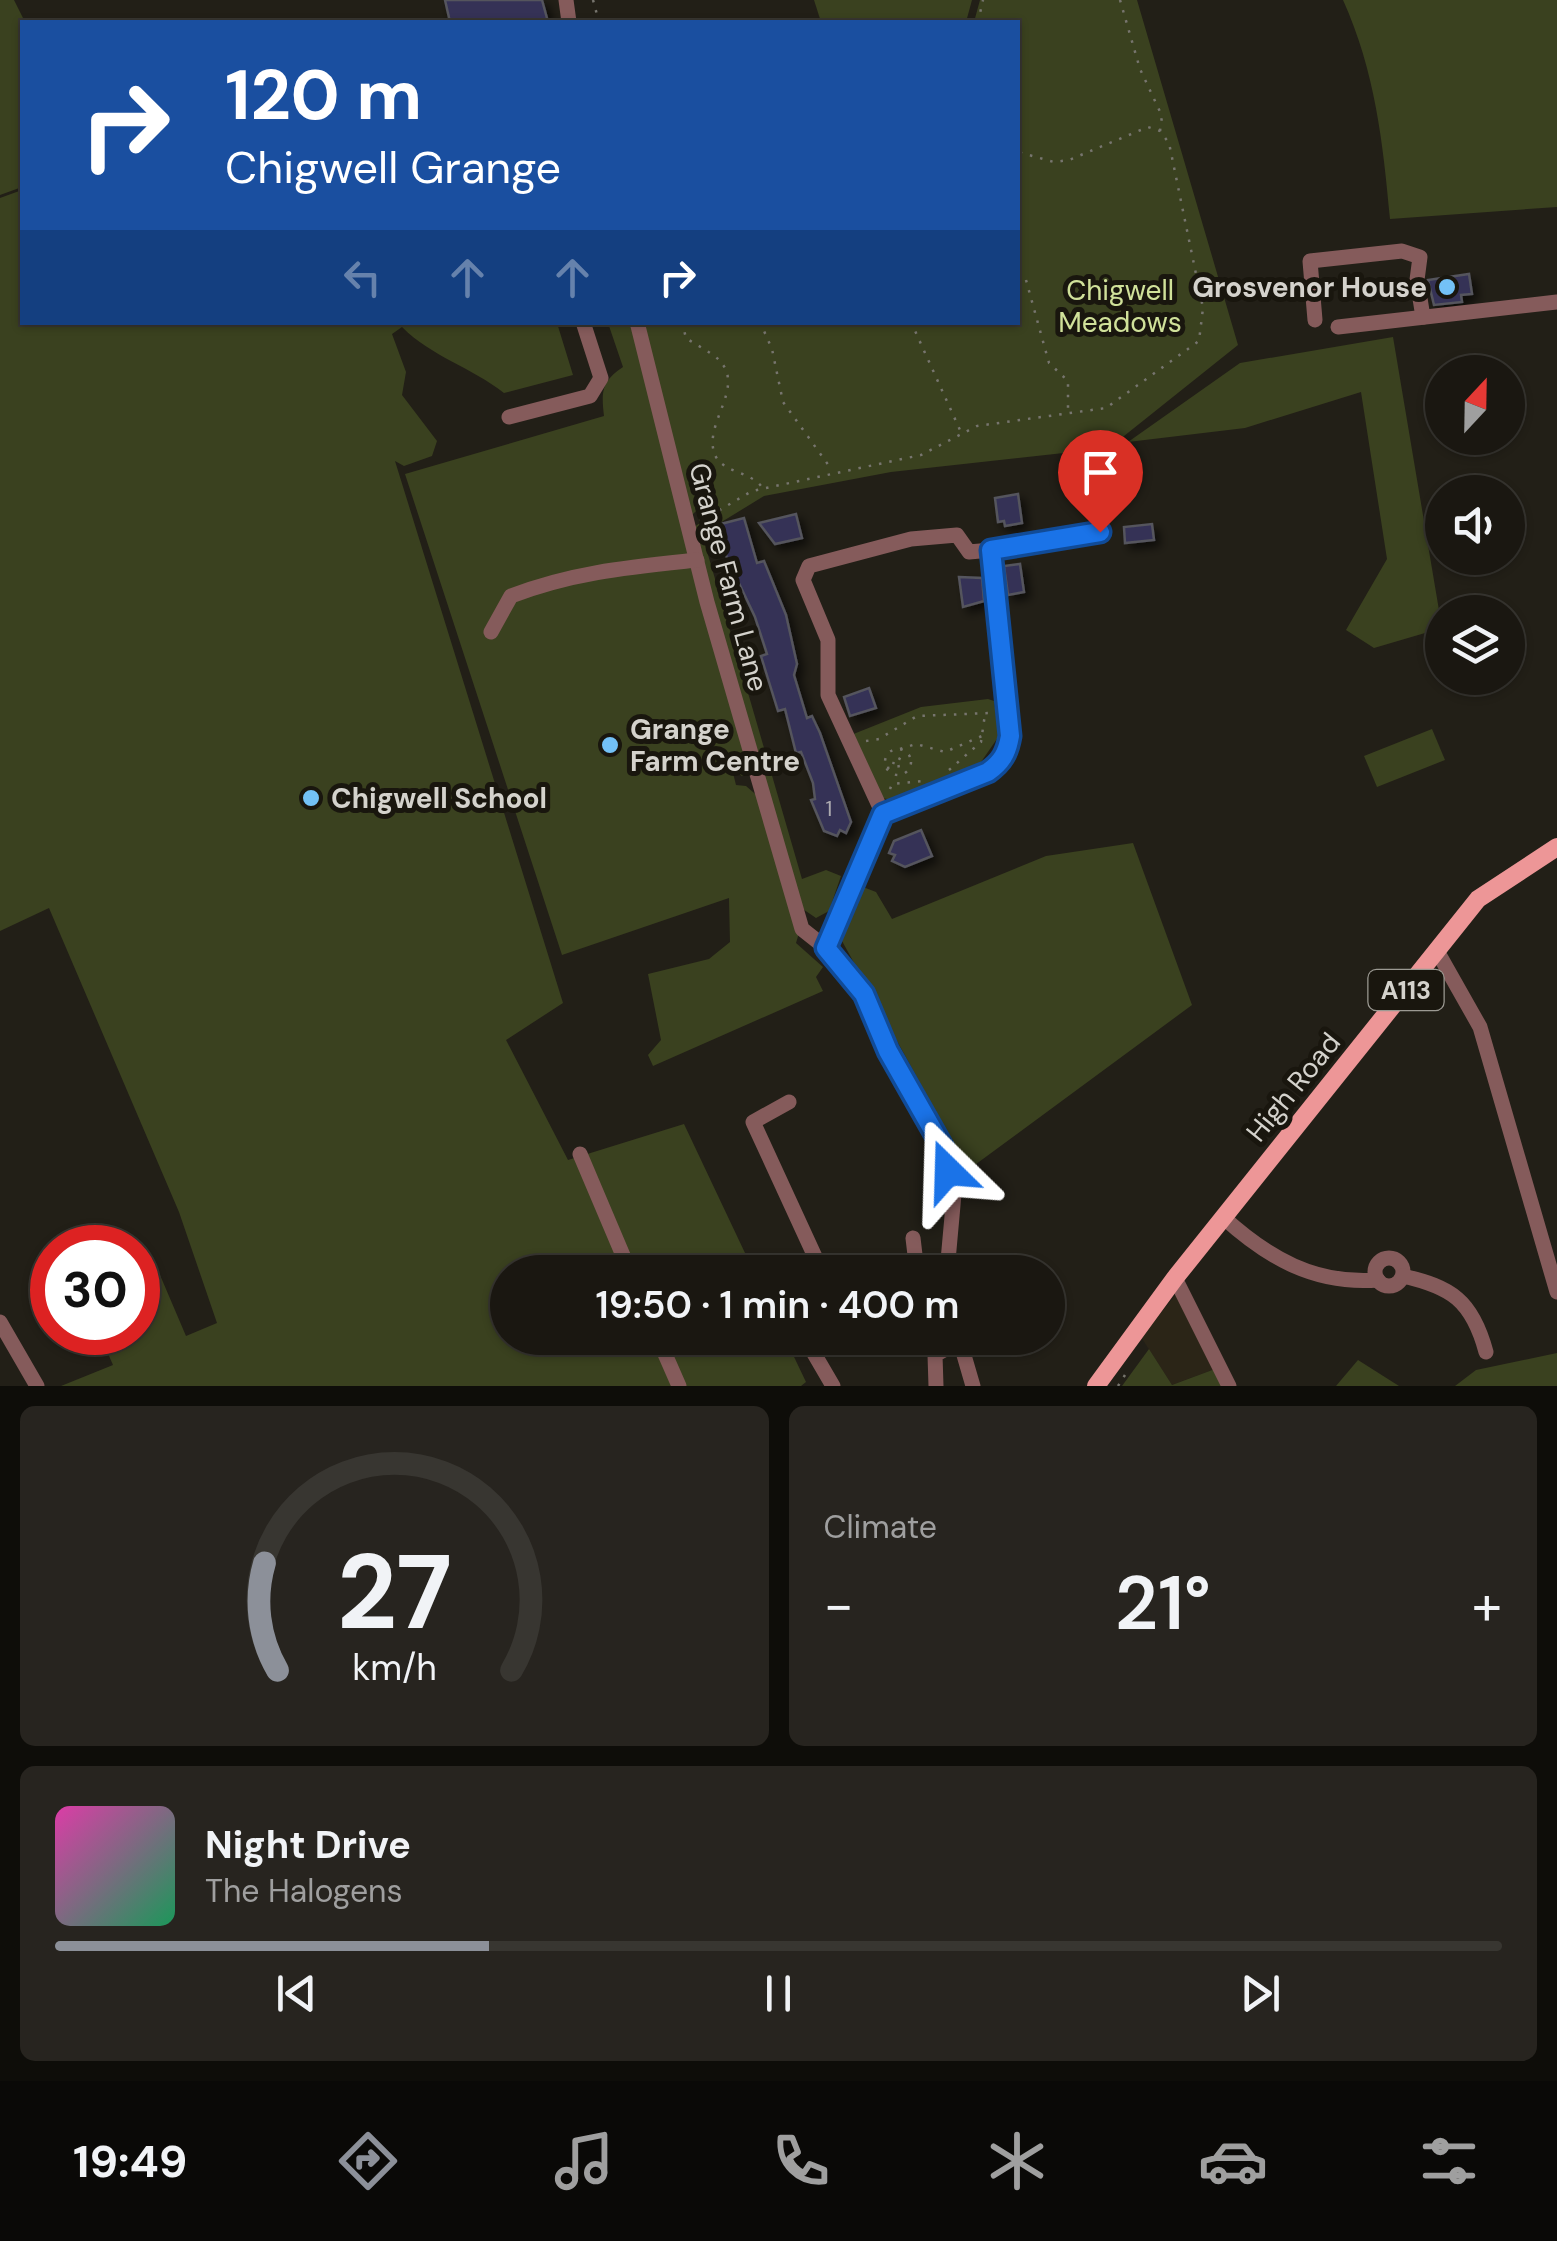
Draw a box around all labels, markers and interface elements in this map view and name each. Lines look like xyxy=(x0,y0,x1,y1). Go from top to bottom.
text: 120 m xyxy=(225,50,422,141)
icon: right xyxy=(60,60,190,190)
text: Chigwell Grange xyxy=(225,138,561,197)
icon: left xyxy=(335,250,390,305)
icon: ahead xyxy=(440,250,495,305)
icon: ahead xyxy=(545,250,600,305)
icon: right xyxy=(650,250,705,305)
place label: Grosvenor House xyxy=(1192,269,1427,306)
park label: Chigwell Meadows xyxy=(1058,272,1182,341)
marker: Grosvenor House xyxy=(1436,276,1458,298)
north arrow xyxy=(1425,355,1525,455)
map controls xyxy=(1425,355,1525,695)
pin xyxy=(1058,430,1143,533)
icon: arrive xyxy=(1073,445,1128,500)
street label: Grange Farm Lane xyxy=(680,459,777,696)
button: sound xyxy=(1425,475,1525,575)
button: layers xyxy=(1425,595,1525,695)
place label: Grange Farm Centre xyxy=(630,711,800,780)
marker: Grange Farm Centre xyxy=(599,734,621,756)
place label: Chigwell School xyxy=(331,780,547,817)
marker: Chigwell School xyxy=(300,787,322,809)
house number: 1 xyxy=(826,794,832,823)
road number: A113 xyxy=(1368,970,1444,1010)
street label: High Road xyxy=(1238,1025,1349,1150)
position arrow xyxy=(896,1119,1000,1223)
speed limit sign: 30 xyxy=(30,1225,160,1355)
text: 19:50 · 1 min · 400 m xyxy=(596,1280,959,1330)
text: Climate xyxy=(824,1506,937,1548)
text: 27 xyxy=(337,1525,452,1660)
text: 21° xyxy=(1115,1555,1211,1652)
text: − xyxy=(824,1569,854,1641)
text: + xyxy=(1472,1569,1502,1641)
text: km/h xyxy=(352,1645,436,1691)
text: Night Drive xyxy=(205,1820,411,1870)
text: The Halogens xyxy=(205,1870,403,1912)
icon: previous xyxy=(269,1966,324,2021)
icon: pause xyxy=(751,1966,806,2021)
icon: next xyxy=(1233,1966,1288,2021)
icon: directions xyxy=(333,2126,403,2196)
icon: music xyxy=(549,2126,619,2196)
icon: phone xyxy=(766,2126,836,2196)
icon: climate xyxy=(982,2126,1052,2196)
icon: car xyxy=(1198,2126,1268,2196)
icon: filters xyxy=(1414,2126,1484,2196)
text: 19:49 xyxy=(73,2132,187,2191)

